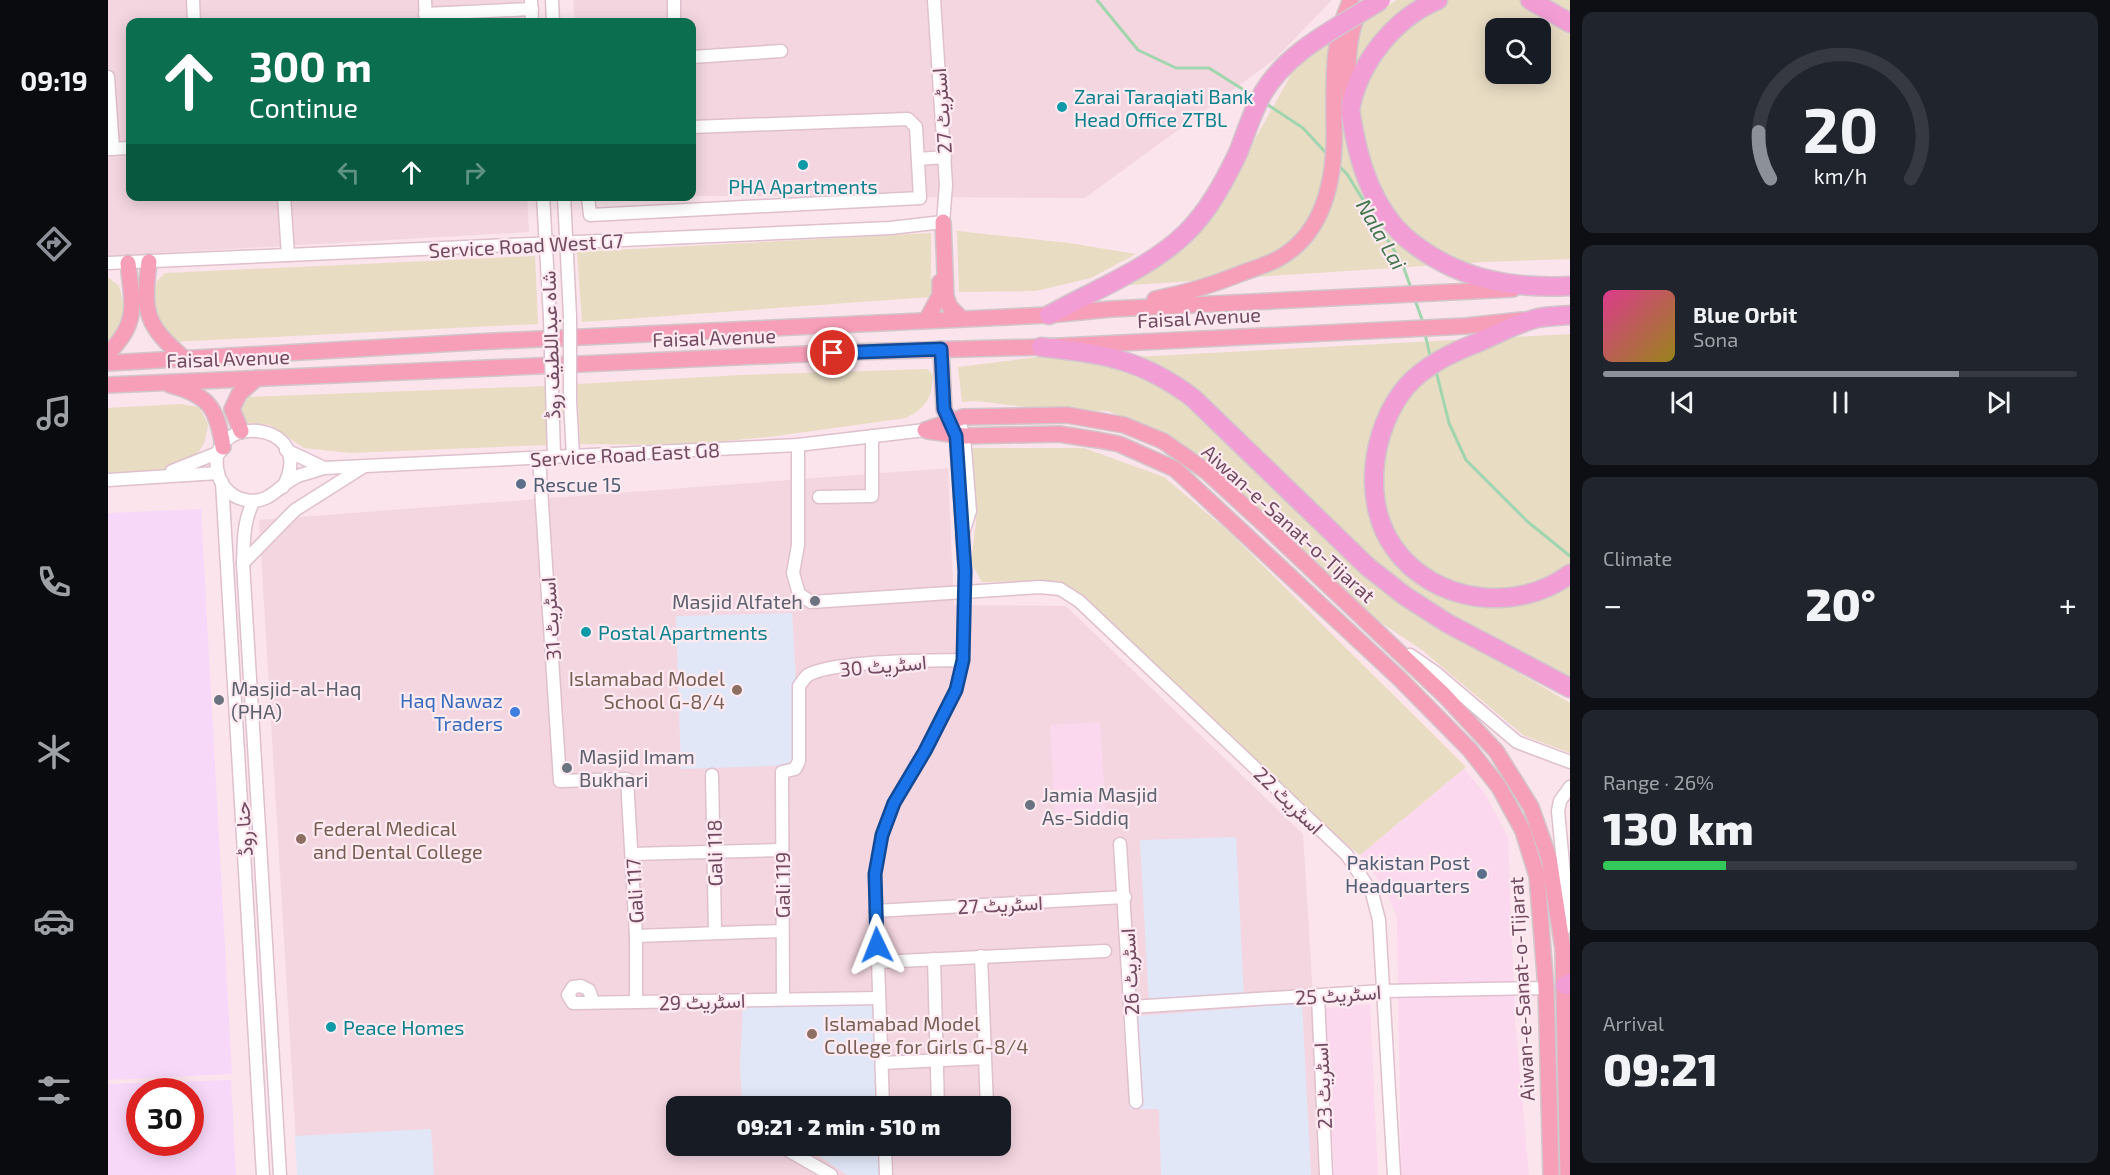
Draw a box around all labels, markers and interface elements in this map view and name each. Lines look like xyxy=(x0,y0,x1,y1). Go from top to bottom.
map controls xyxy=(1485,18,1551,84)
button: search xyxy=(1485,18,1551,84)
text: 300 m xyxy=(249,40,372,90)
icon: ahead xyxy=(150,42,228,120)
text: 09:19 xyxy=(20,64,88,96)
street label: اسٹریٹ 27 xyxy=(926,67,958,155)
place label: Zarai Taraqiati Bank Head Office ZTBL xyxy=(1074,84,1254,131)
text: Continue xyxy=(249,91,358,123)
text: 20 xyxy=(1802,91,1878,166)
marker: Zarai Taraqiati Bank Head Office ZTBL xyxy=(1055,100,1069,114)
icon: left xyxy=(332,156,365,189)
icon: ahead xyxy=(395,156,428,189)
icon: right xyxy=(458,156,491,189)
marker: PHA Apartments xyxy=(796,158,810,172)
text: km/h xyxy=(1813,164,1867,189)
place label: PHA Apartments xyxy=(728,174,878,198)
water label: Nala Lai xyxy=(1352,194,1412,274)
icon: directions xyxy=(33,223,75,265)
street label: Service Road West G7 xyxy=(428,228,624,262)
street label: شاہ عبداللطیف روڈ xyxy=(535,270,567,420)
text: Blue Orbit xyxy=(1693,301,1797,327)
street label: Faisal Avenue xyxy=(1137,302,1261,332)
street label: Faisal Avenue xyxy=(652,323,776,351)
pin xyxy=(807,327,858,378)
text: Sona xyxy=(1693,327,1738,351)
icon: arrive xyxy=(816,336,849,369)
street label: Faisal Avenue xyxy=(166,344,290,372)
icon: previous xyxy=(1666,386,1699,419)
icon: pause xyxy=(1824,386,1857,419)
icon: next xyxy=(1982,386,2015,419)
icon: music xyxy=(33,392,75,434)
street label: Service Road East G8 xyxy=(530,437,720,471)
street label: Aiwan-e-Sanat-o-Tijarat xyxy=(1198,439,1381,607)
place label: Rescue 15 xyxy=(533,472,621,496)
marker: Rescue 15 xyxy=(514,477,528,491)
text: Climate xyxy=(1603,546,1672,570)
icon: phone xyxy=(33,561,75,603)
street label: اسٹریٹ 31 xyxy=(535,576,567,661)
text: 20° xyxy=(1805,576,1876,630)
text: − xyxy=(1603,584,1622,624)
text: + xyxy=(2059,584,2077,624)
place label: Masjid Alfateh xyxy=(672,589,803,613)
marker: Masjid Alfateh xyxy=(808,594,822,608)
place label: Postal Apartments xyxy=(598,620,768,644)
marker: Postal Apartments xyxy=(579,625,593,639)
street label: اسٹریٹ 30 xyxy=(838,649,928,683)
place label: Islamabad Model School G-8/4 xyxy=(569,666,725,713)
place label: Masjid-al-Haq (PHA) xyxy=(231,676,361,723)
marker: Islamabad Model School G-8/4 xyxy=(730,683,744,697)
place label: Haq Nawaz Traders xyxy=(400,688,503,735)
marker: Masjid-al-Haq (PHA) xyxy=(212,693,226,707)
marker: Haq Nawaz Traders xyxy=(508,705,522,719)
icon: climate xyxy=(33,731,75,773)
place label: Masjid Imam Bukhari xyxy=(579,744,695,791)
marker: Masjid Imam Bukhari xyxy=(560,761,574,775)
street label: اسٹریٹ 22 xyxy=(1248,761,1329,840)
text: Range · 26% xyxy=(1603,770,1714,794)
place label: Jamia Masjid As-Siddiq xyxy=(1042,782,1158,829)
marker: Jamia Masjid As-Siddiq xyxy=(1023,798,1037,812)
text: 130 km xyxy=(1603,800,1754,854)
street label: حنا روڈ xyxy=(229,801,259,857)
place label: Federal Medical and Dental College xyxy=(313,816,483,863)
street label: Gali 118 xyxy=(701,819,727,887)
marker: Federal Medical and Dental College xyxy=(294,832,308,846)
place label: Pakistan Post Headquarters xyxy=(1345,850,1470,897)
street label: Gali 119 xyxy=(770,852,794,918)
street label: Gali 117 xyxy=(620,858,648,924)
marker: Pakistan Post Headquarters xyxy=(1475,867,1489,881)
street label: Aiwan-e-Sanat-o-Tijarat xyxy=(1503,876,1539,1102)
street label: اسٹریٹ 27 xyxy=(957,890,1044,920)
icon: car xyxy=(33,900,75,942)
position arrow xyxy=(845,913,909,977)
street label: اسٹریٹ 26 xyxy=(1115,928,1145,1016)
street label: اسٹریٹ 25 xyxy=(1294,979,1382,1011)
street label: اسٹریٹ 29 xyxy=(658,987,746,1017)
place label: Islamabad Model College for Girls G-8/4 xyxy=(824,1011,1029,1058)
text: Arrival xyxy=(1603,1011,1664,1035)
place label: Peace Homes xyxy=(343,1015,464,1039)
marker: Peace Homes xyxy=(324,1020,338,1034)
marker: Islamabad Model College for Girls G-8/4 xyxy=(805,1027,819,1041)
text: 09:21 xyxy=(1603,1041,1718,1095)
street label: اسٹریٹ 23 xyxy=(1308,1042,1338,1130)
icon: filters xyxy=(33,1069,75,1111)
speed limit sign: 30 xyxy=(126,1078,204,1156)
text: 09:21 · 2 min · 510 m xyxy=(737,1113,940,1139)

